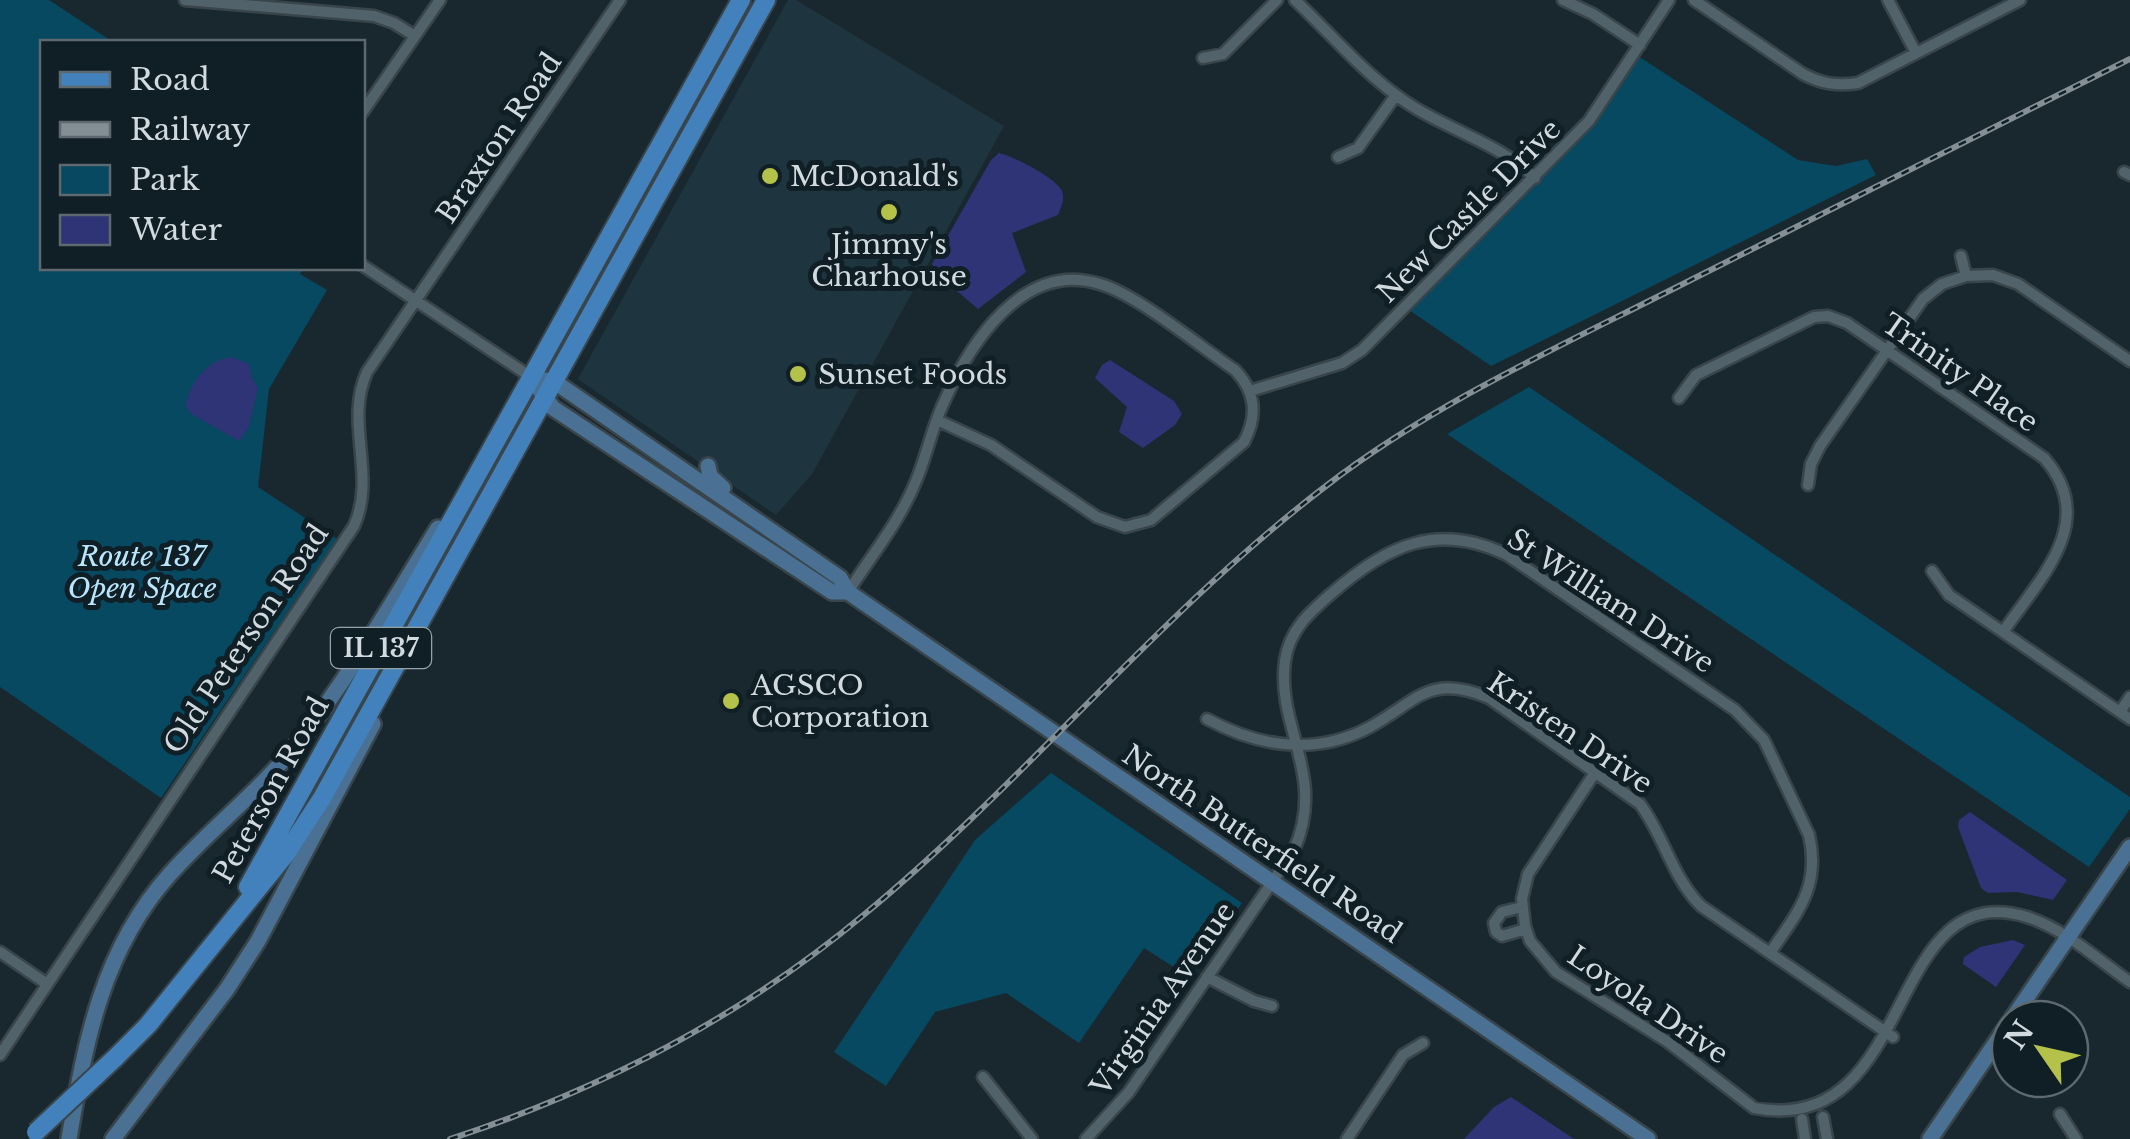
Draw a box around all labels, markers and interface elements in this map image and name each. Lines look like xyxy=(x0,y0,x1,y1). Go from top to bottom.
legend xyxy=(40,40,365,270)
street label: Braxton Road xyxy=(429,46,569,230)
text: Road xyxy=(130,61,210,98)
text: Railway xyxy=(130,111,250,148)
street label: New Castle Drive xyxy=(1370,112,1568,310)
place label: McDonald's xyxy=(790,159,959,194)
text: Park xyxy=(130,161,200,198)
marker: McDonald's xyxy=(759,165,781,187)
marker: Jimmy's Charhouse xyxy=(878,201,900,223)
text: Water xyxy=(129,211,223,248)
place label: Jimmy's Charhouse xyxy=(811,227,967,294)
street label: Trinity Place xyxy=(1875,306,2045,440)
place label: Sunset Foods xyxy=(818,357,1007,392)
marker: Sunset Foods xyxy=(787,363,809,385)
street label: Old Peterson Road xyxy=(156,517,336,760)
street label: St William Drive xyxy=(1501,521,1721,681)
park label: Route 137 Open Space xyxy=(68,539,217,606)
road number: IL 137 xyxy=(331,628,431,668)
street label: Kristen Drive xyxy=(1481,665,1659,801)
place label: AGSCO Corporation xyxy=(750,668,929,735)
marker: AGSCO Corporation xyxy=(720,690,742,712)
street label: Peterson Road xyxy=(205,691,337,889)
street label: North Butterfield Road xyxy=(1116,737,1408,951)
street label: Virginia Avenue xyxy=(1083,895,1243,1103)
street label: Loyola Drive xyxy=(1561,938,1735,1072)
north arrow xyxy=(1990,999,2090,1099)
text: N xyxy=(1998,1015,2042,1056)

